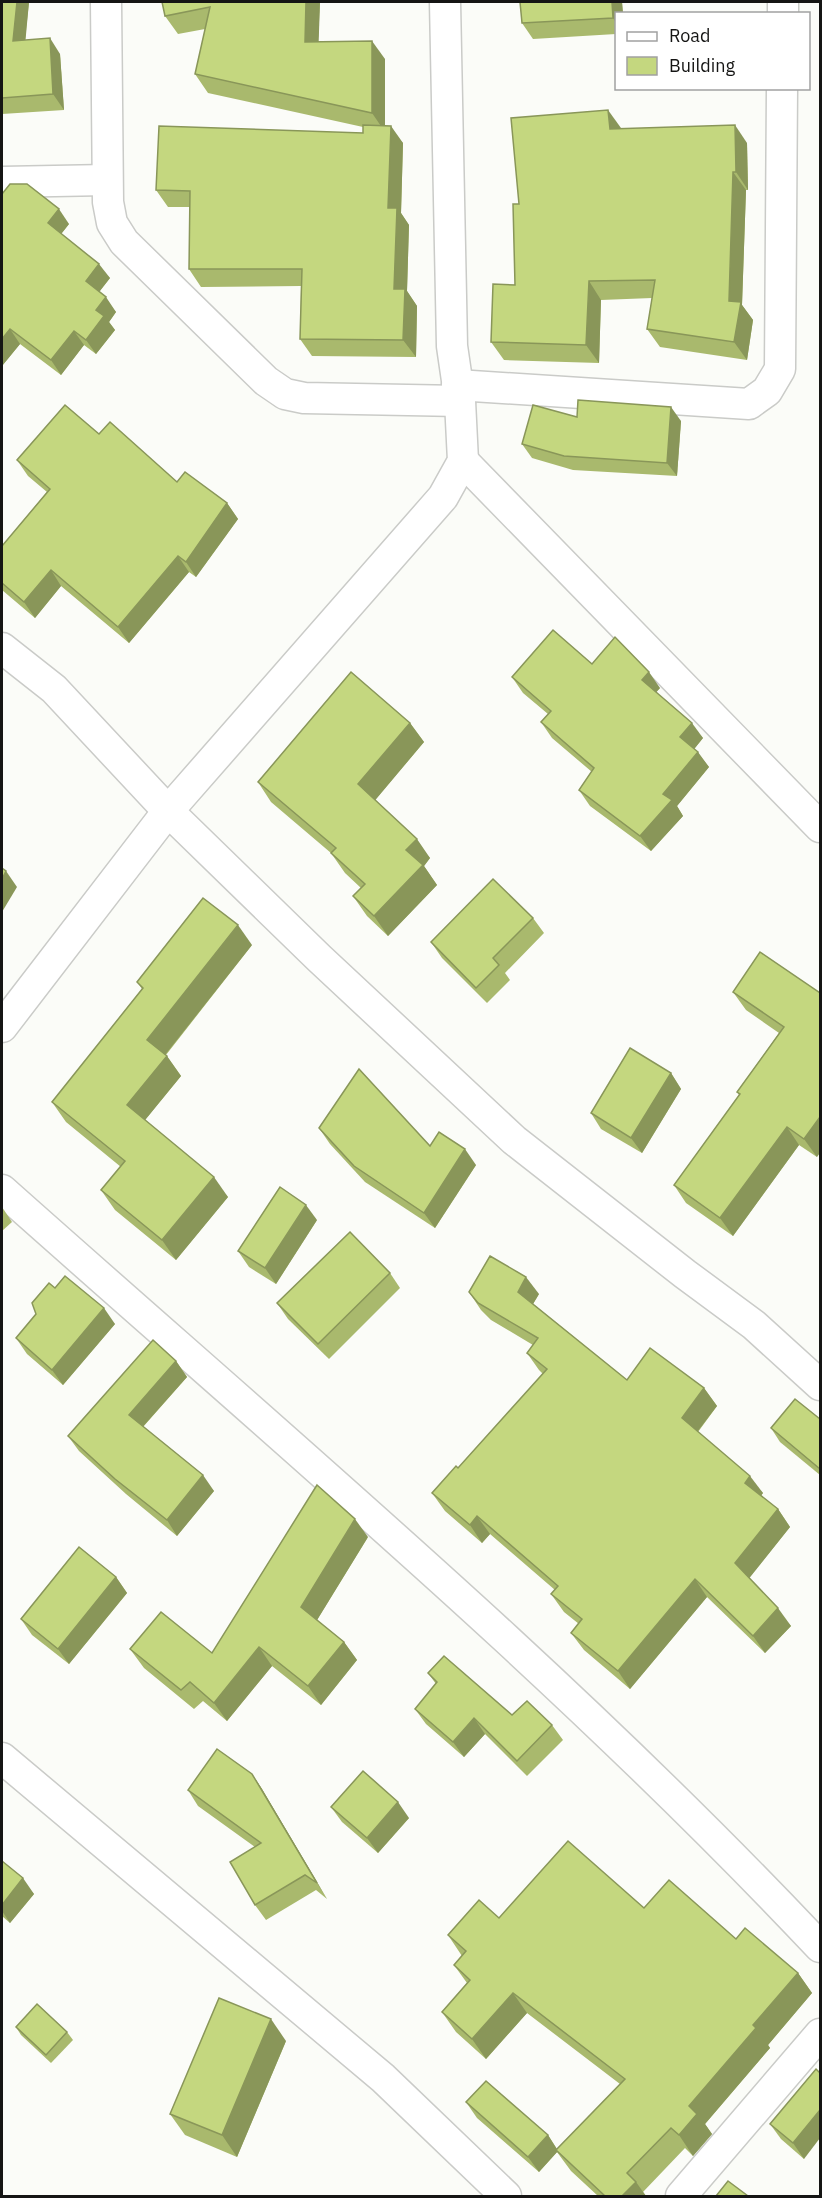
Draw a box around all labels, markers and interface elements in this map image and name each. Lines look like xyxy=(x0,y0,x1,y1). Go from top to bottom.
legend xyxy=(615,12,810,90)
text: Road xyxy=(669,24,710,47)
text: Building xyxy=(669,54,736,77)

